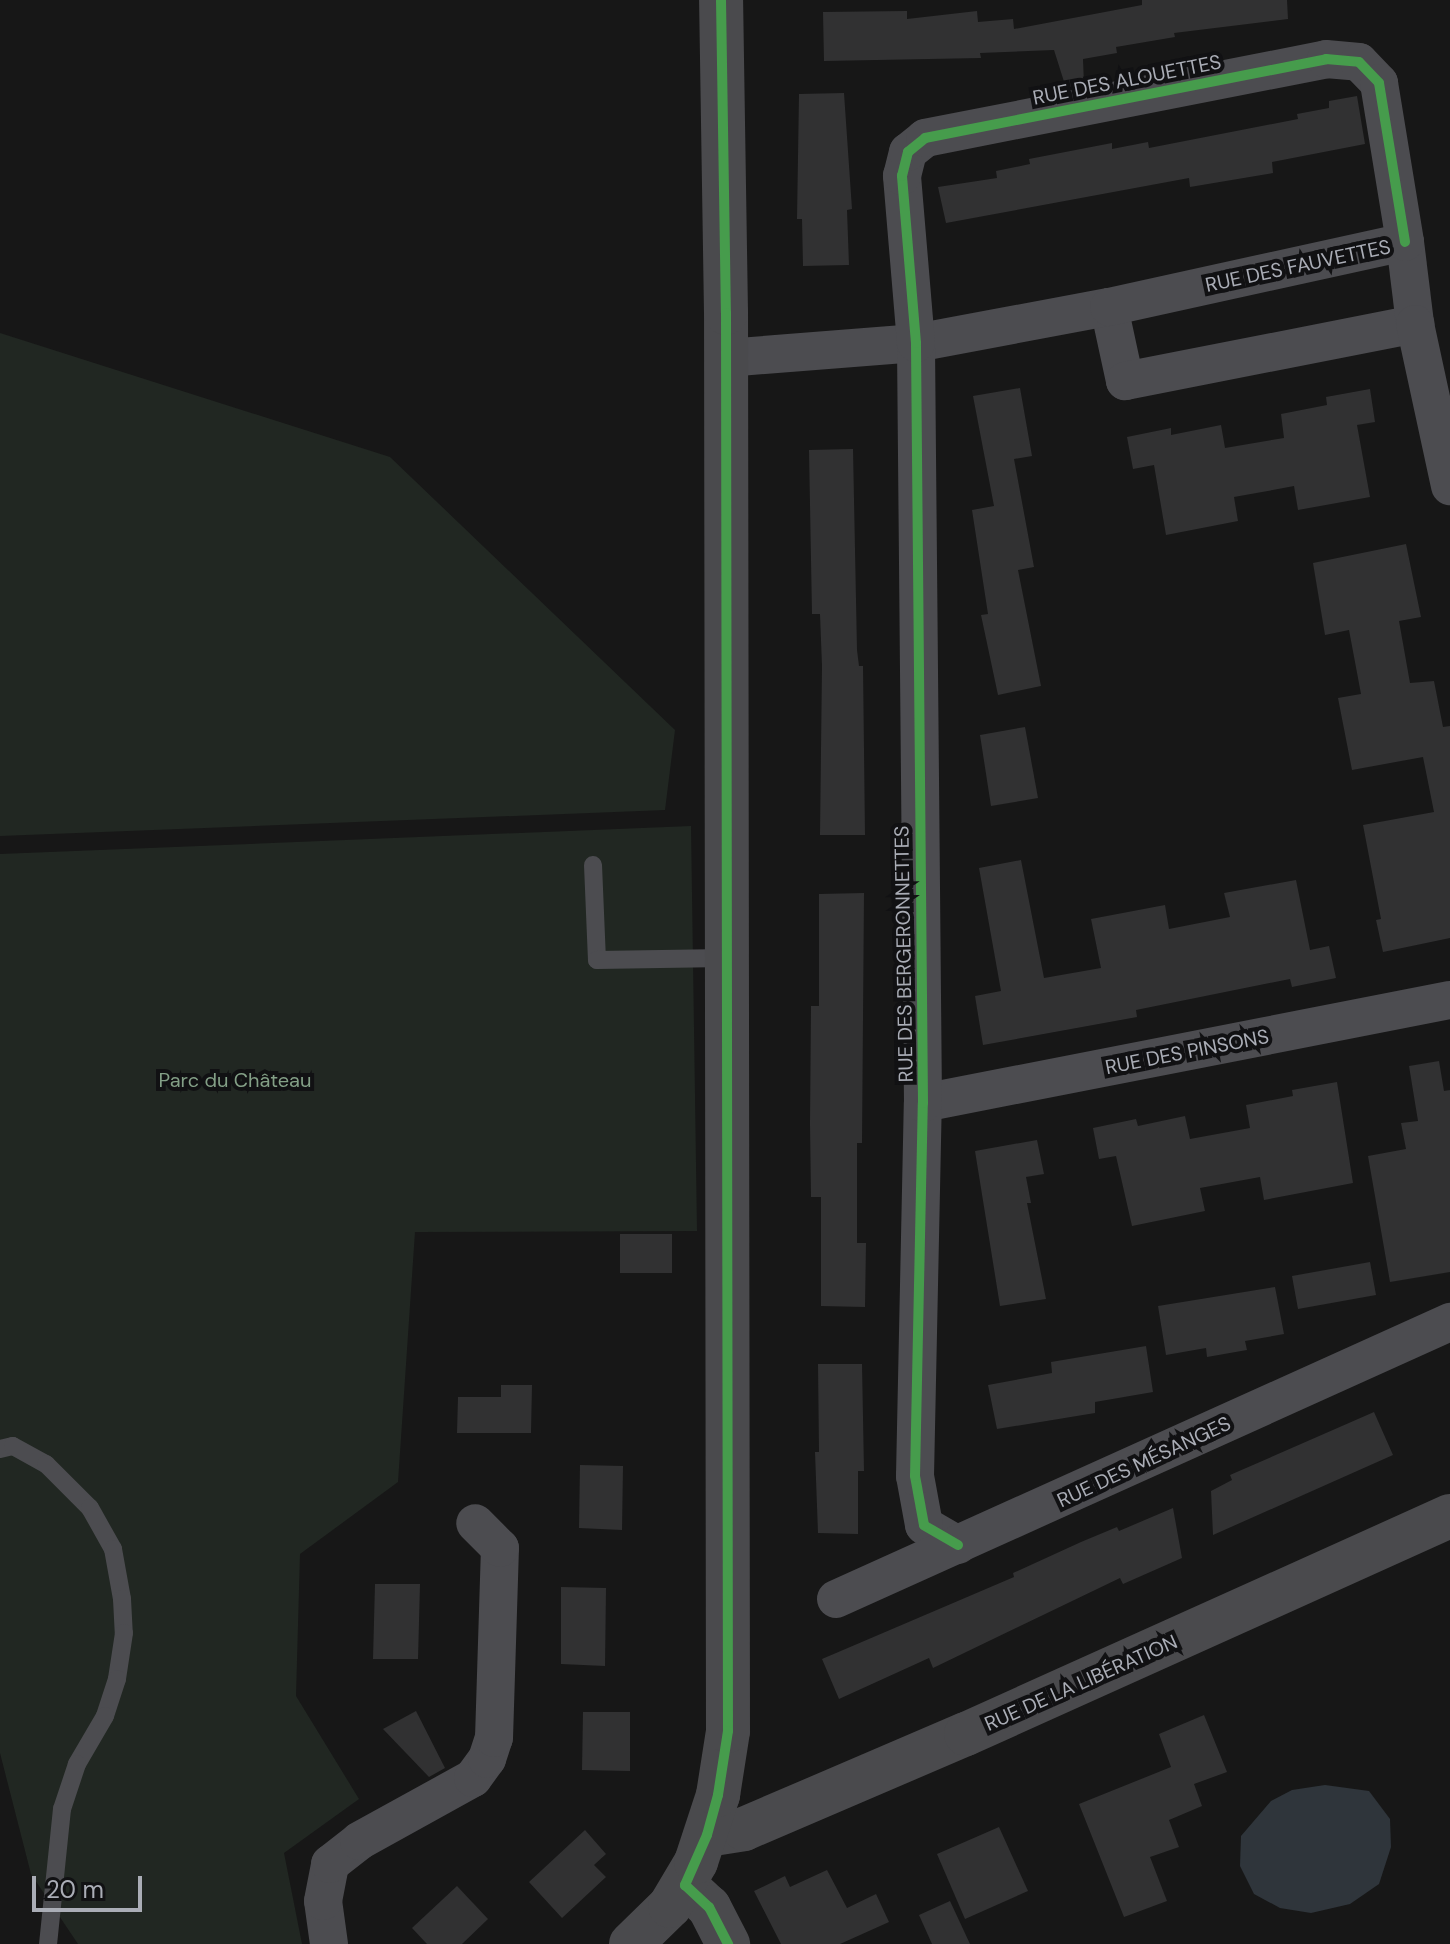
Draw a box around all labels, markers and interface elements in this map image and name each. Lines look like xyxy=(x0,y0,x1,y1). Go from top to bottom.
street label: RUE DES ALOUETTES xyxy=(1031,50,1223,110)
street label: RUE DES FAUVETTES xyxy=(1203,235,1393,297)
street label: RUE DES BERGERONNETTES xyxy=(890,825,918,1083)
street label: RUE DES PINSONS xyxy=(1103,1024,1271,1080)
park label: Parc du Château xyxy=(159,1068,311,1092)
street label: RUE DES MÉSANGES xyxy=(1054,1411,1234,1513)
street label: RUE DE LA LIBÉRATION xyxy=(981,1630,1181,1736)
scale bar xyxy=(36,1860,146,1910)
text: 20 m xyxy=(46,1874,104,1905)

